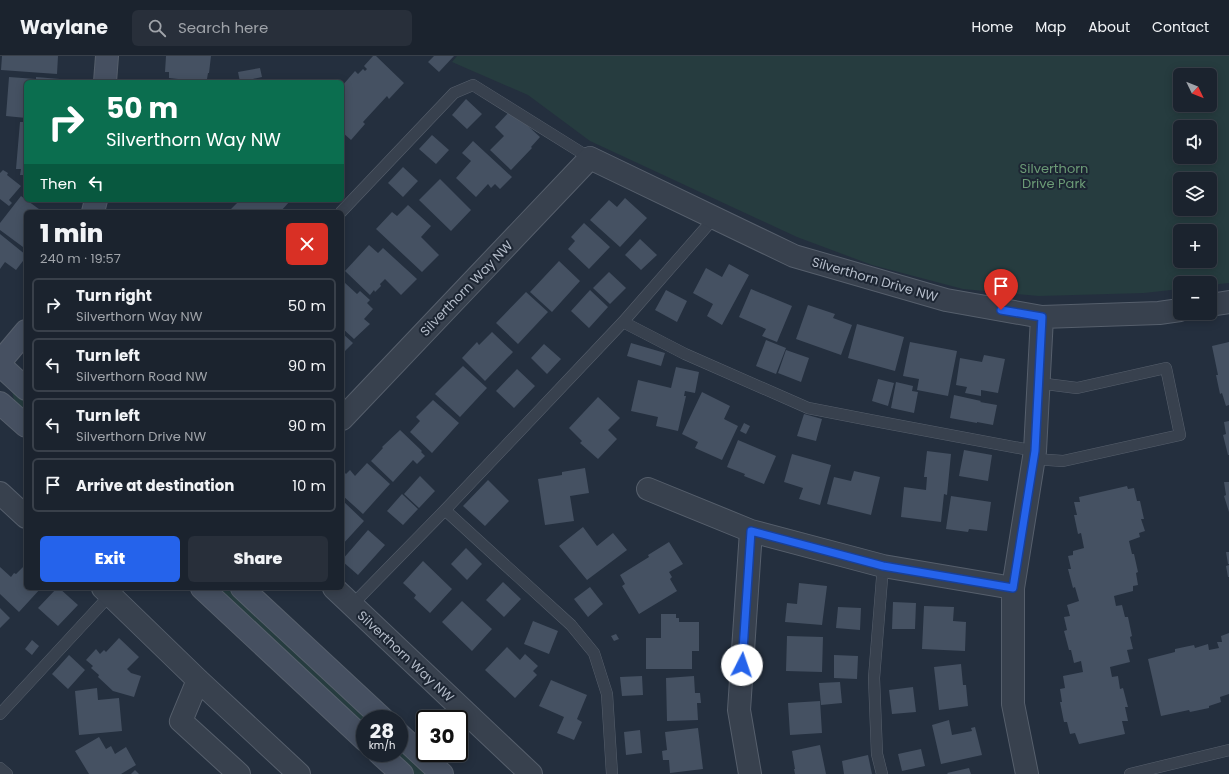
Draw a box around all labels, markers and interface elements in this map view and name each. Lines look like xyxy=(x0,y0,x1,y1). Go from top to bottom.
search box xyxy=(132,10,412,46)
text: Waylane xyxy=(20,14,108,41)
icon: search xyxy=(146,17,168,39)
text: Search here xyxy=(178,17,268,38)
text: Home xyxy=(971,17,1013,37)
text: Map xyxy=(1035,17,1066,37)
text: About xyxy=(1088,17,1130,37)
text: Contact xyxy=(1152,17,1209,37)
north arrow xyxy=(1173,68,1217,112)
map controls xyxy=(1173,68,1217,320)
text: 50 m xyxy=(106,89,178,128)
icon: right xyxy=(40,96,92,148)
button: sound xyxy=(1173,120,1217,164)
text: Silverthorn Way NW xyxy=(106,127,281,152)
park label: Silverthorn Drive Park xyxy=(1020,159,1088,193)
icon: left xyxy=(85,172,107,194)
button: layers xyxy=(1173,172,1217,216)
text: Then xyxy=(40,173,77,194)
text: 1 min xyxy=(40,217,103,250)
button: close xyxy=(286,223,328,265)
button: + xyxy=(1173,224,1217,268)
street label: Silverthorn Way NW xyxy=(416,236,517,340)
text: 240 m · 19:57 xyxy=(40,249,121,268)
street label: Silverthorn Drive NW xyxy=(810,252,940,307)
pin xyxy=(984,269,1018,310)
icon: arrive xyxy=(990,275,1012,297)
button: − xyxy=(1173,276,1217,320)
text: Turn right xyxy=(76,285,152,306)
icon: right xyxy=(42,294,64,316)
text: 50 m xyxy=(288,295,326,316)
text: Silverthorn Way NW xyxy=(76,307,202,326)
text: Turn left xyxy=(76,345,140,366)
icon: left xyxy=(42,354,64,376)
text: 90 m xyxy=(288,355,326,376)
text: Silverthorn Road NW xyxy=(76,367,207,386)
text: Turn left xyxy=(76,405,140,426)
icon: left xyxy=(42,414,64,436)
text: 90 m xyxy=(288,415,326,436)
text: Silverthorn Drive NW xyxy=(76,427,206,446)
icon: arrive xyxy=(42,474,64,496)
text: Arrive at destination xyxy=(76,475,234,496)
text: 10 m xyxy=(292,475,326,496)
button: Exit xyxy=(40,536,180,582)
button: Share xyxy=(188,536,328,582)
street label: Silverthorn Way NW xyxy=(353,606,459,707)
position arrow xyxy=(721,644,763,686)
speed limit sign: 30 xyxy=(416,710,468,762)
text: 28 xyxy=(370,717,394,745)
text: km/h xyxy=(369,738,395,753)

